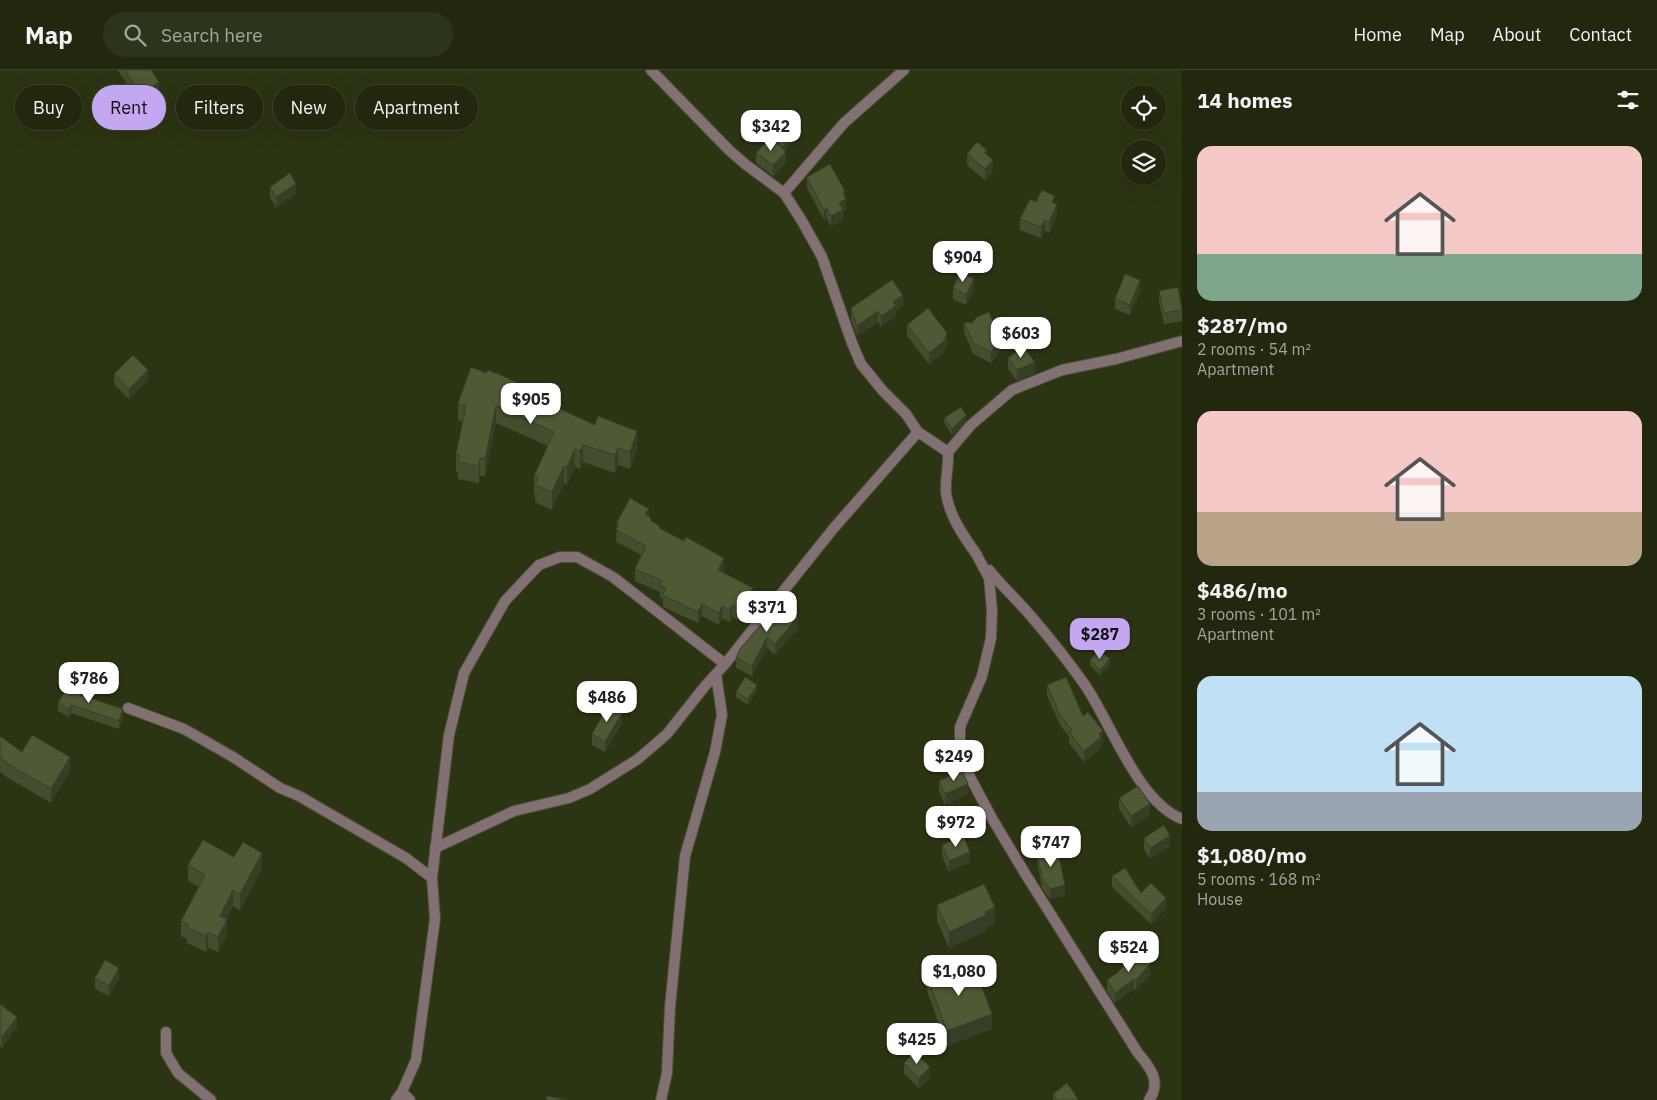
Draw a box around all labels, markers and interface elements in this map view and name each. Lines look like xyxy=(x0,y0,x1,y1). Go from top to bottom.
search box xyxy=(103,12,453,57)
text: Map xyxy=(25,19,73,51)
icon: search xyxy=(121,21,149,49)
text: Search here xyxy=(161,23,263,47)
text: Home xyxy=(1354,23,1402,46)
text: Map xyxy=(1430,23,1465,46)
text: About xyxy=(1493,23,1541,46)
text: Contact xyxy=(1569,23,1632,46)
chip: Buy xyxy=(15,85,82,130)
chip: Rent xyxy=(92,85,166,130)
chip: Filters xyxy=(176,85,263,130)
chip: New xyxy=(273,85,345,130)
chip: Apartment xyxy=(355,85,478,130)
map controls xyxy=(1121,85,1166,185)
button: locate xyxy=(1121,85,1166,130)
text: 14 homes xyxy=(1197,86,1293,114)
icon: filters xyxy=(1614,86,1642,114)
pin: $342 xyxy=(741,109,801,152)
text: $342 xyxy=(752,116,790,136)
button: layers xyxy=(1121,140,1166,185)
icon: home xyxy=(1375,179,1465,269)
pin: $904 xyxy=(933,240,993,283)
text: $904 xyxy=(944,247,982,267)
text: $287/mo xyxy=(1197,311,1288,339)
pin: $603 xyxy=(991,316,1051,359)
text: $603 xyxy=(1002,323,1040,343)
text: 2 rooms · 54 m² xyxy=(1197,339,1311,359)
text: Apartment xyxy=(1197,359,1274,379)
pin: $905 xyxy=(501,382,561,425)
text: $905 xyxy=(512,389,550,409)
icon: home xyxy=(1375,444,1465,534)
text: $486/mo xyxy=(1197,576,1288,604)
pin: $371 xyxy=(737,590,797,633)
text: $371 xyxy=(748,597,786,617)
text: 3 rooms · 101 m² xyxy=(1197,604,1321,624)
pin: $287 xyxy=(1070,618,1130,660)
text: $287 xyxy=(1081,624,1119,644)
text: Apartment xyxy=(1197,624,1274,644)
pin: $786 xyxy=(59,662,119,704)
text: $786 xyxy=(70,668,108,688)
pin: $486 xyxy=(577,680,637,723)
text: $486 xyxy=(588,687,626,707)
icon: home xyxy=(1375,709,1465,799)
pin: $249 xyxy=(924,740,984,782)
text: $249 xyxy=(935,746,973,766)
pin: $972 xyxy=(926,806,986,848)
text: $972 xyxy=(937,812,975,832)
pin: $747 xyxy=(1021,826,1081,868)
text: $747 xyxy=(1032,832,1070,852)
text: $1,080/mo xyxy=(1197,841,1307,869)
text: 5 rooms · 168 m² xyxy=(1197,869,1321,889)
text: House xyxy=(1197,889,1243,909)
pin: $524 xyxy=(1099,930,1159,973)
text: $524 xyxy=(1110,937,1148,957)
pin: $1,080 xyxy=(918,954,1000,997)
text: $1,080 xyxy=(933,961,985,981)
pin: $425 xyxy=(887,1022,947,1065)
text: $425 xyxy=(898,1029,936,1049)

